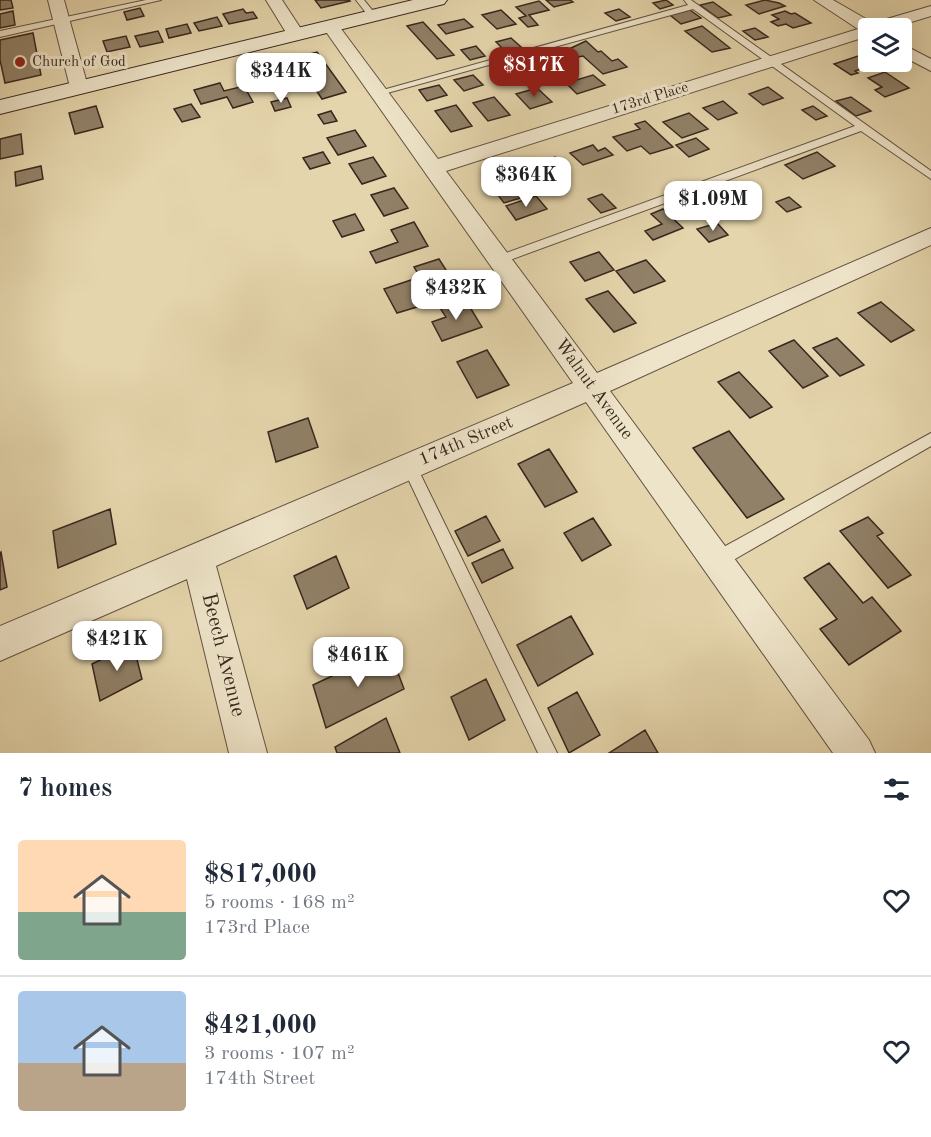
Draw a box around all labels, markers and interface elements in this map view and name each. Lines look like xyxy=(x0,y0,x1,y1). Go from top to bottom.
map controls xyxy=(858,18,912,72)
button: layers xyxy=(858,18,912,72)
pin: $817K xyxy=(492,47,576,98)
pin: $344K xyxy=(239,53,323,104)
marker: Church of God xyxy=(13,55,27,69)
place label: Church of God xyxy=(32,55,126,70)
text: $817K xyxy=(503,56,565,76)
text: $344K xyxy=(250,62,312,82)
street label: 173rd Place xyxy=(610,80,690,118)
pin: $364K xyxy=(484,157,568,208)
text: $364K xyxy=(495,166,557,186)
pin: $1.09M xyxy=(664,181,762,232)
text: $1.09M xyxy=(678,190,748,210)
pin: $432K xyxy=(414,270,498,321)
text: $432K xyxy=(425,279,487,299)
street label: Walnut Avenue xyxy=(552,335,636,443)
street label: 174th Street xyxy=(416,413,516,469)
street label: Beech Avenue xyxy=(197,591,249,719)
pin: $421K xyxy=(75,621,159,672)
text: $421K xyxy=(86,630,148,650)
pin: $461K xyxy=(316,637,400,688)
text: $461K xyxy=(327,646,389,666)
icon: filters xyxy=(880,773,913,806)
text: 7 homes xyxy=(18,776,112,802)
text: $817,000 xyxy=(204,862,317,888)
icon: home xyxy=(66,864,138,936)
icon: heart xyxy=(880,884,913,917)
text: 5 rooms · 168 m² xyxy=(204,893,354,913)
text: 173rd Place xyxy=(204,918,310,938)
text: $421,000 xyxy=(204,1013,317,1039)
icon: home xyxy=(66,1015,138,1087)
icon: heart xyxy=(880,1035,913,1068)
text: 3 rooms · 107 m² xyxy=(204,1044,354,1064)
text: 174th Street xyxy=(204,1069,315,1089)

